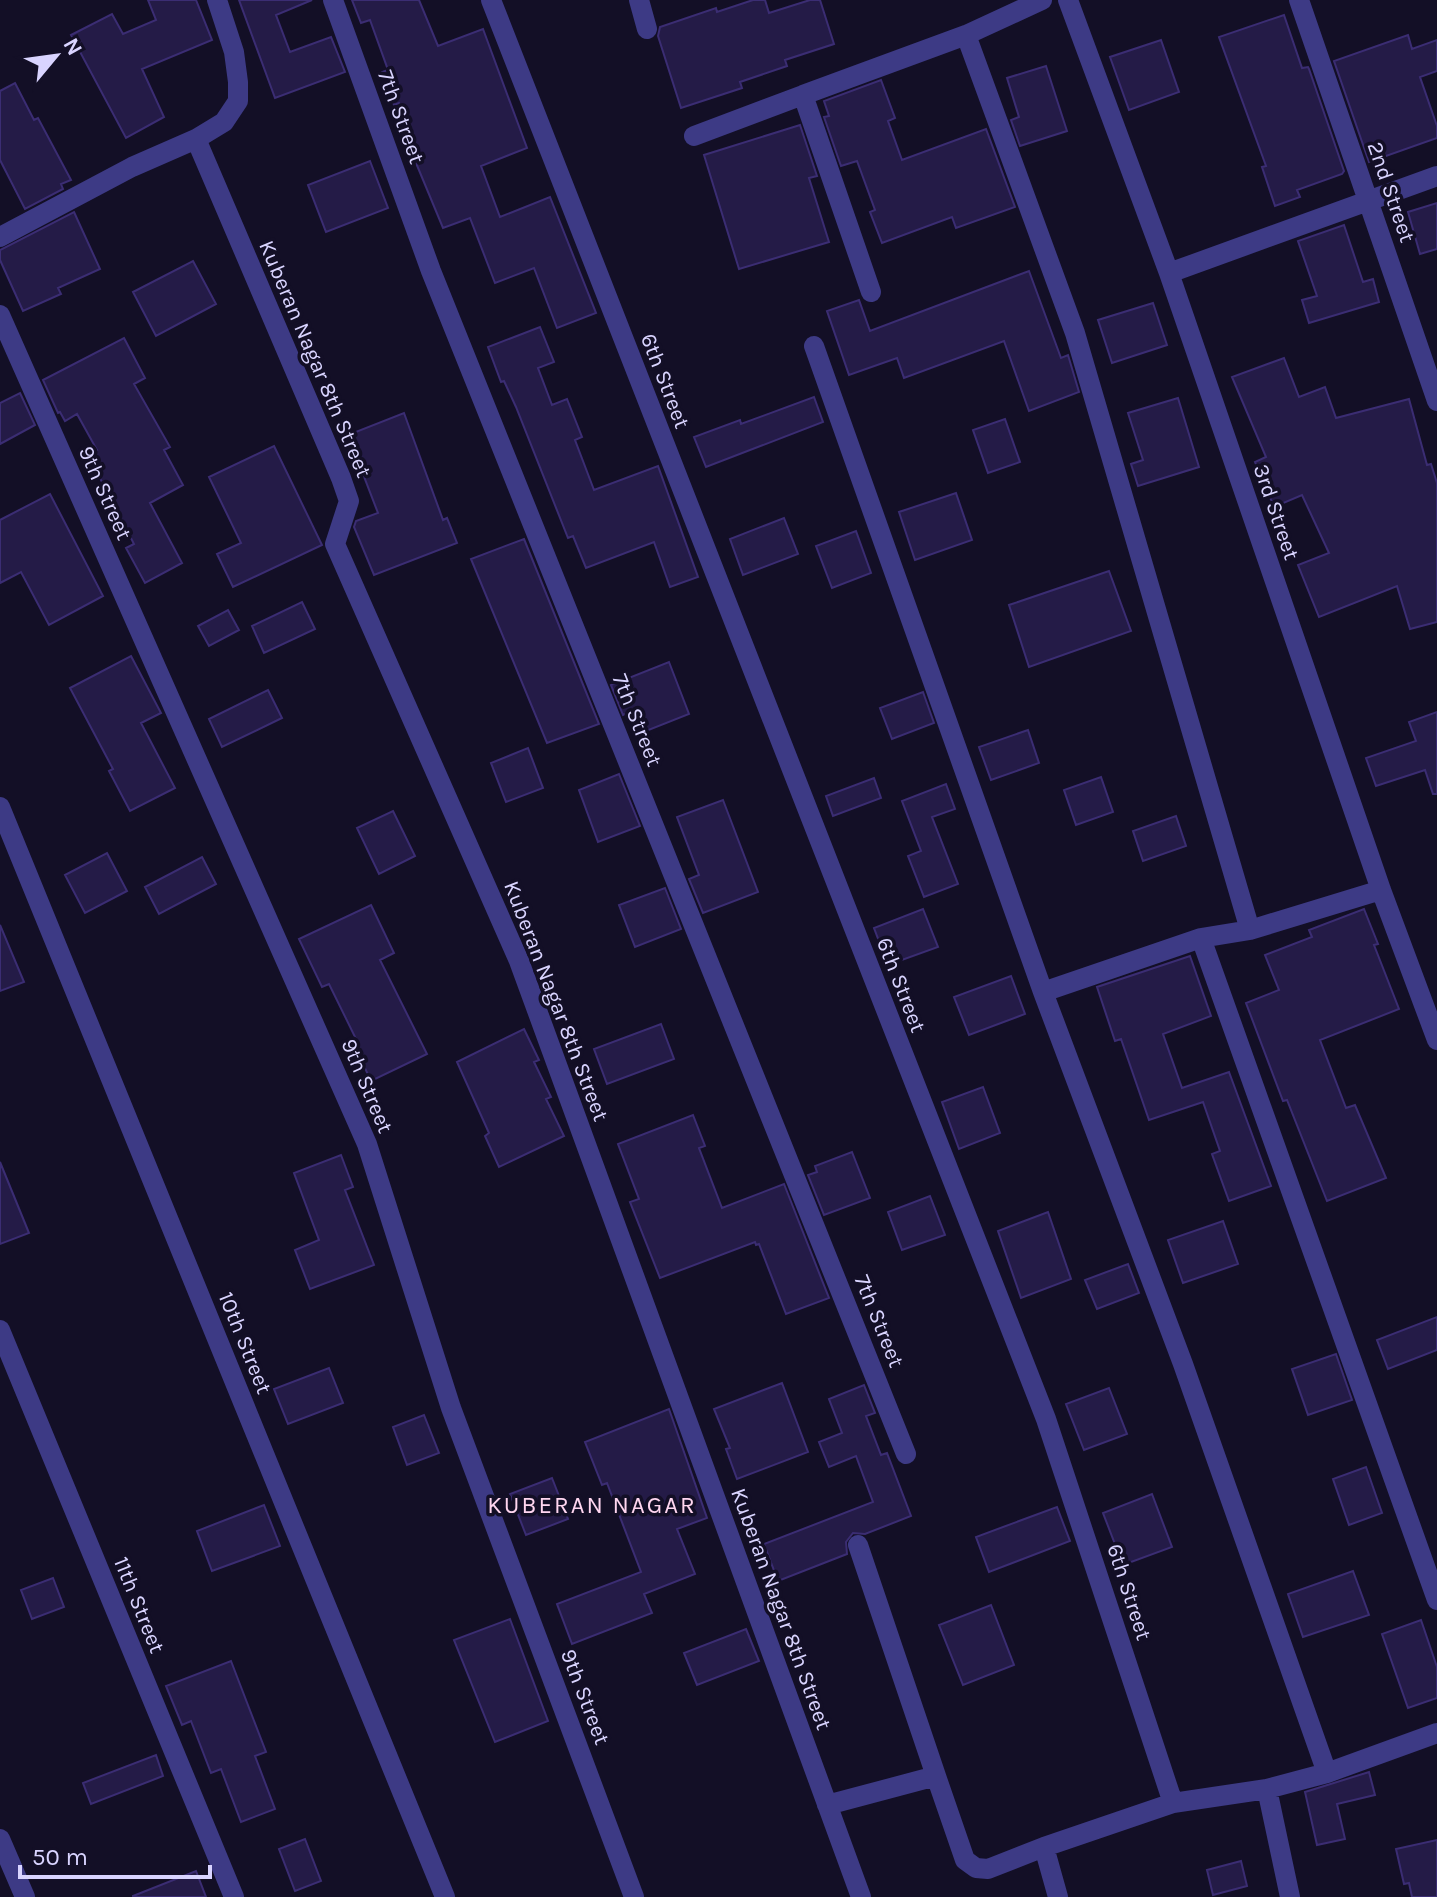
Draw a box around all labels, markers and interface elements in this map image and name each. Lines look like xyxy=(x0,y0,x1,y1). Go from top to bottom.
north arrow xyxy=(16,16,96,96)
text: N xyxy=(57,34,88,60)
street label: 7th Street xyxy=(372,67,430,167)
street label: 2nd Street xyxy=(1362,138,1420,246)
street label: Kuberan Nagar 8th Street xyxy=(253,236,377,482)
street label: 6th Street xyxy=(635,330,695,432)
street label: 9th Street xyxy=(73,442,137,544)
street label: 3rd Street xyxy=(1247,461,1305,563)
street label: 7th Street xyxy=(607,670,667,770)
street label: Kuberan Nagar 8th Street xyxy=(498,877,614,1125)
street label: 6th Street xyxy=(871,934,931,1036)
street label: 9th Street xyxy=(336,1035,398,1137)
street label: 7th Street xyxy=(849,1271,909,1371)
street label: 10th Street xyxy=(213,1288,277,1398)
street label: Kuberan Nagar 8th Street xyxy=(725,1485,837,1733)
district label: KUBERAN NAGAR xyxy=(487,1491,697,1519)
street label: 6th Street xyxy=(1101,1541,1157,1643)
street label: 11th Street xyxy=(108,1553,170,1657)
street label: 9th Street xyxy=(555,1646,615,1748)
scale bar xyxy=(20,1829,210,1879)
text: 50 m xyxy=(32,1843,88,1871)

